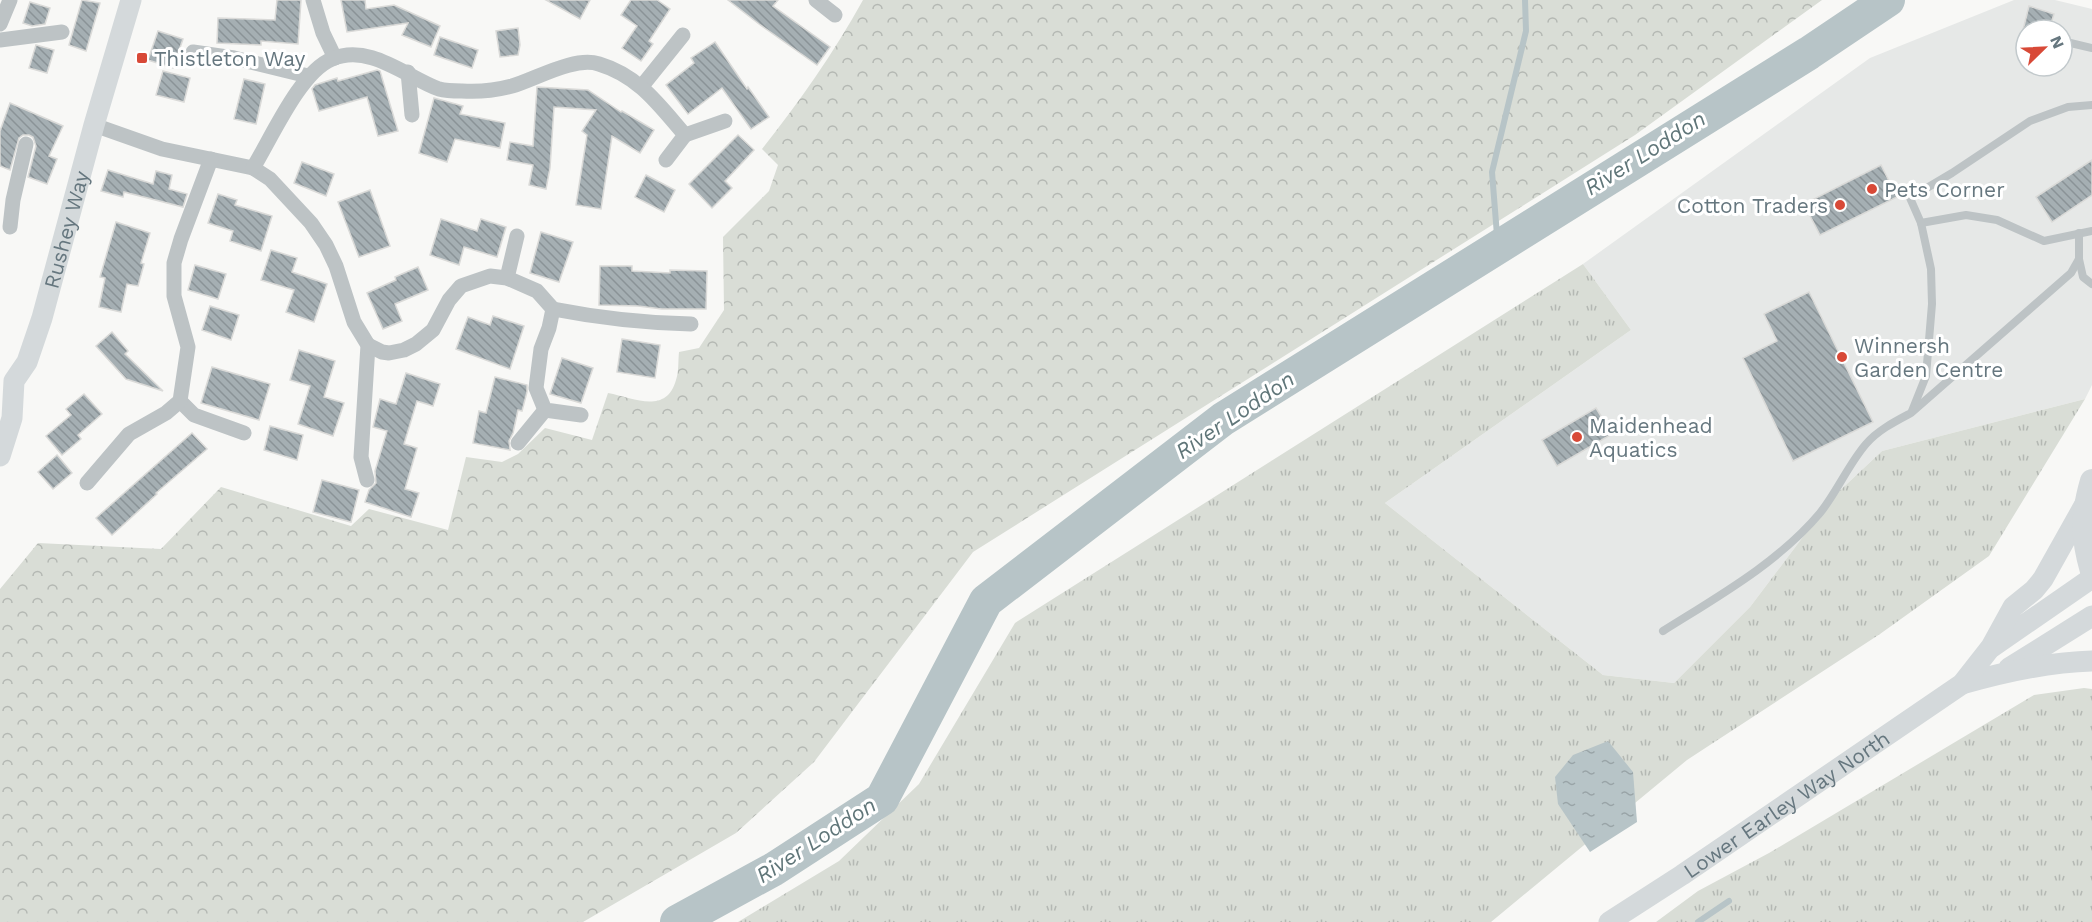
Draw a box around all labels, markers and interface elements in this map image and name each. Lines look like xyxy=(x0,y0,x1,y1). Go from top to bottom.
north arrow xyxy=(2014,18,2074,78)
text: N xyxy=(2046,33,2068,51)
place label: Thistleton Way xyxy=(154,46,306,71)
marker: Thistleton Way xyxy=(135,51,149,65)
water label: River Loddon xyxy=(1580,106,1710,200)
street label: Rushey Way xyxy=(38,168,94,291)
place label: Pets Corner xyxy=(1884,177,2005,202)
marker: Pets Corner xyxy=(1865,182,1879,196)
place label: Cotton Traders xyxy=(1677,193,1828,218)
marker: Cotton Traders xyxy=(1833,198,1847,212)
place label: Winnersh Garden Centre xyxy=(1854,333,2003,382)
marker: Winnersh Garden Centre xyxy=(1835,350,1849,364)
water label: River Loddon xyxy=(1171,366,1299,464)
place label: Maidenhead Aquatics xyxy=(1589,413,1713,462)
marker: Maidenhead Aquatics xyxy=(1570,430,1584,444)
street label: Lower Earley Way North xyxy=(1678,725,1894,883)
water label: River Loddon xyxy=(751,792,881,888)

